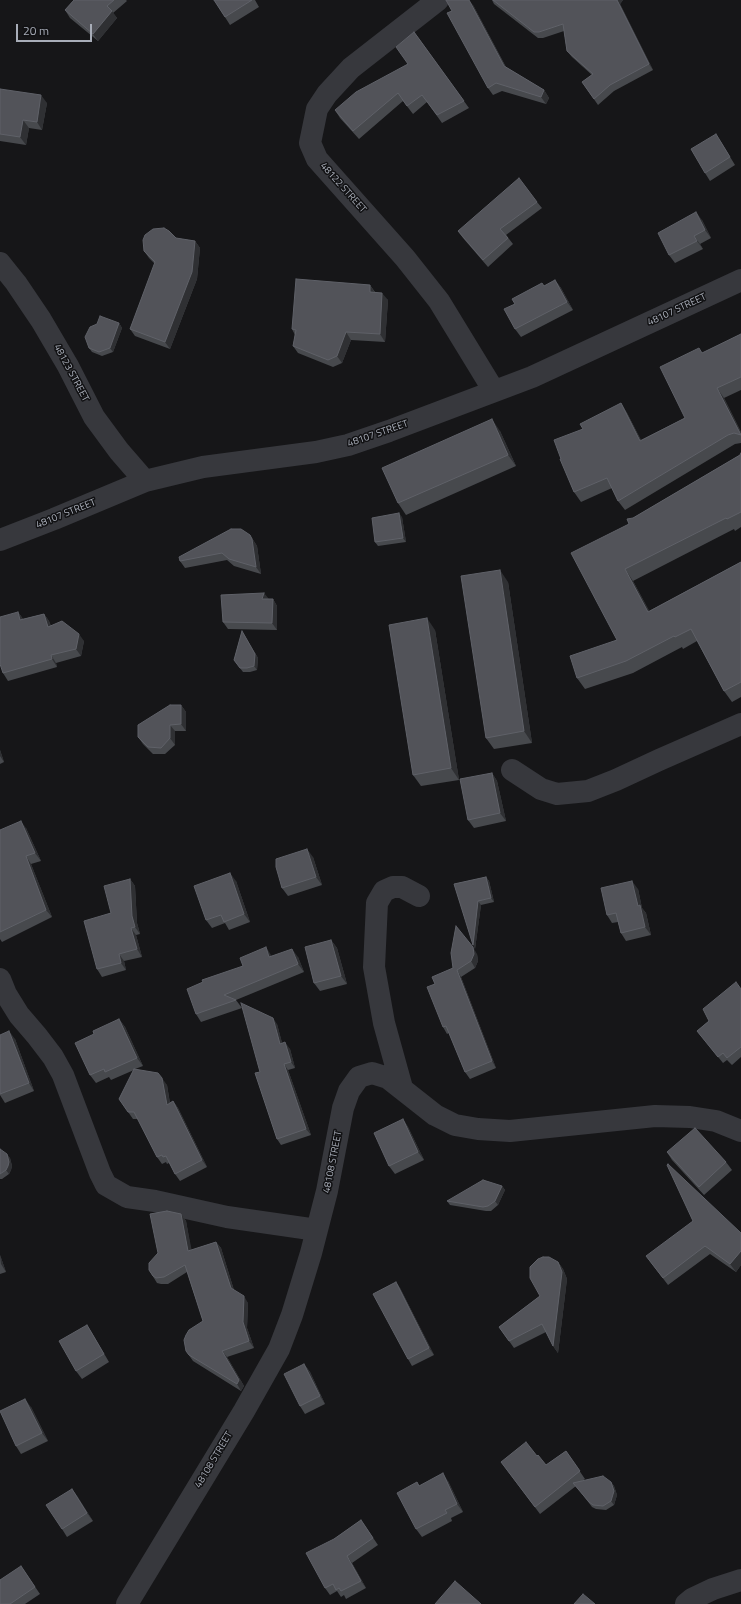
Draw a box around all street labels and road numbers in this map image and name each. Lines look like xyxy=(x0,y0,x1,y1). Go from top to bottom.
street label: 48122 STREET xyxy=(317,160,369,216)
street label: 48107 STREET xyxy=(646,291,708,329)
street label: 48123 STREET xyxy=(51,342,91,404)
street label: 48107 STREET xyxy=(346,418,410,450)
street label: 48107 STREET xyxy=(34,497,98,531)
street label: 48108 STREET xyxy=(321,1130,345,1194)
street label: 48108 STREET xyxy=(193,1430,235,1490)

